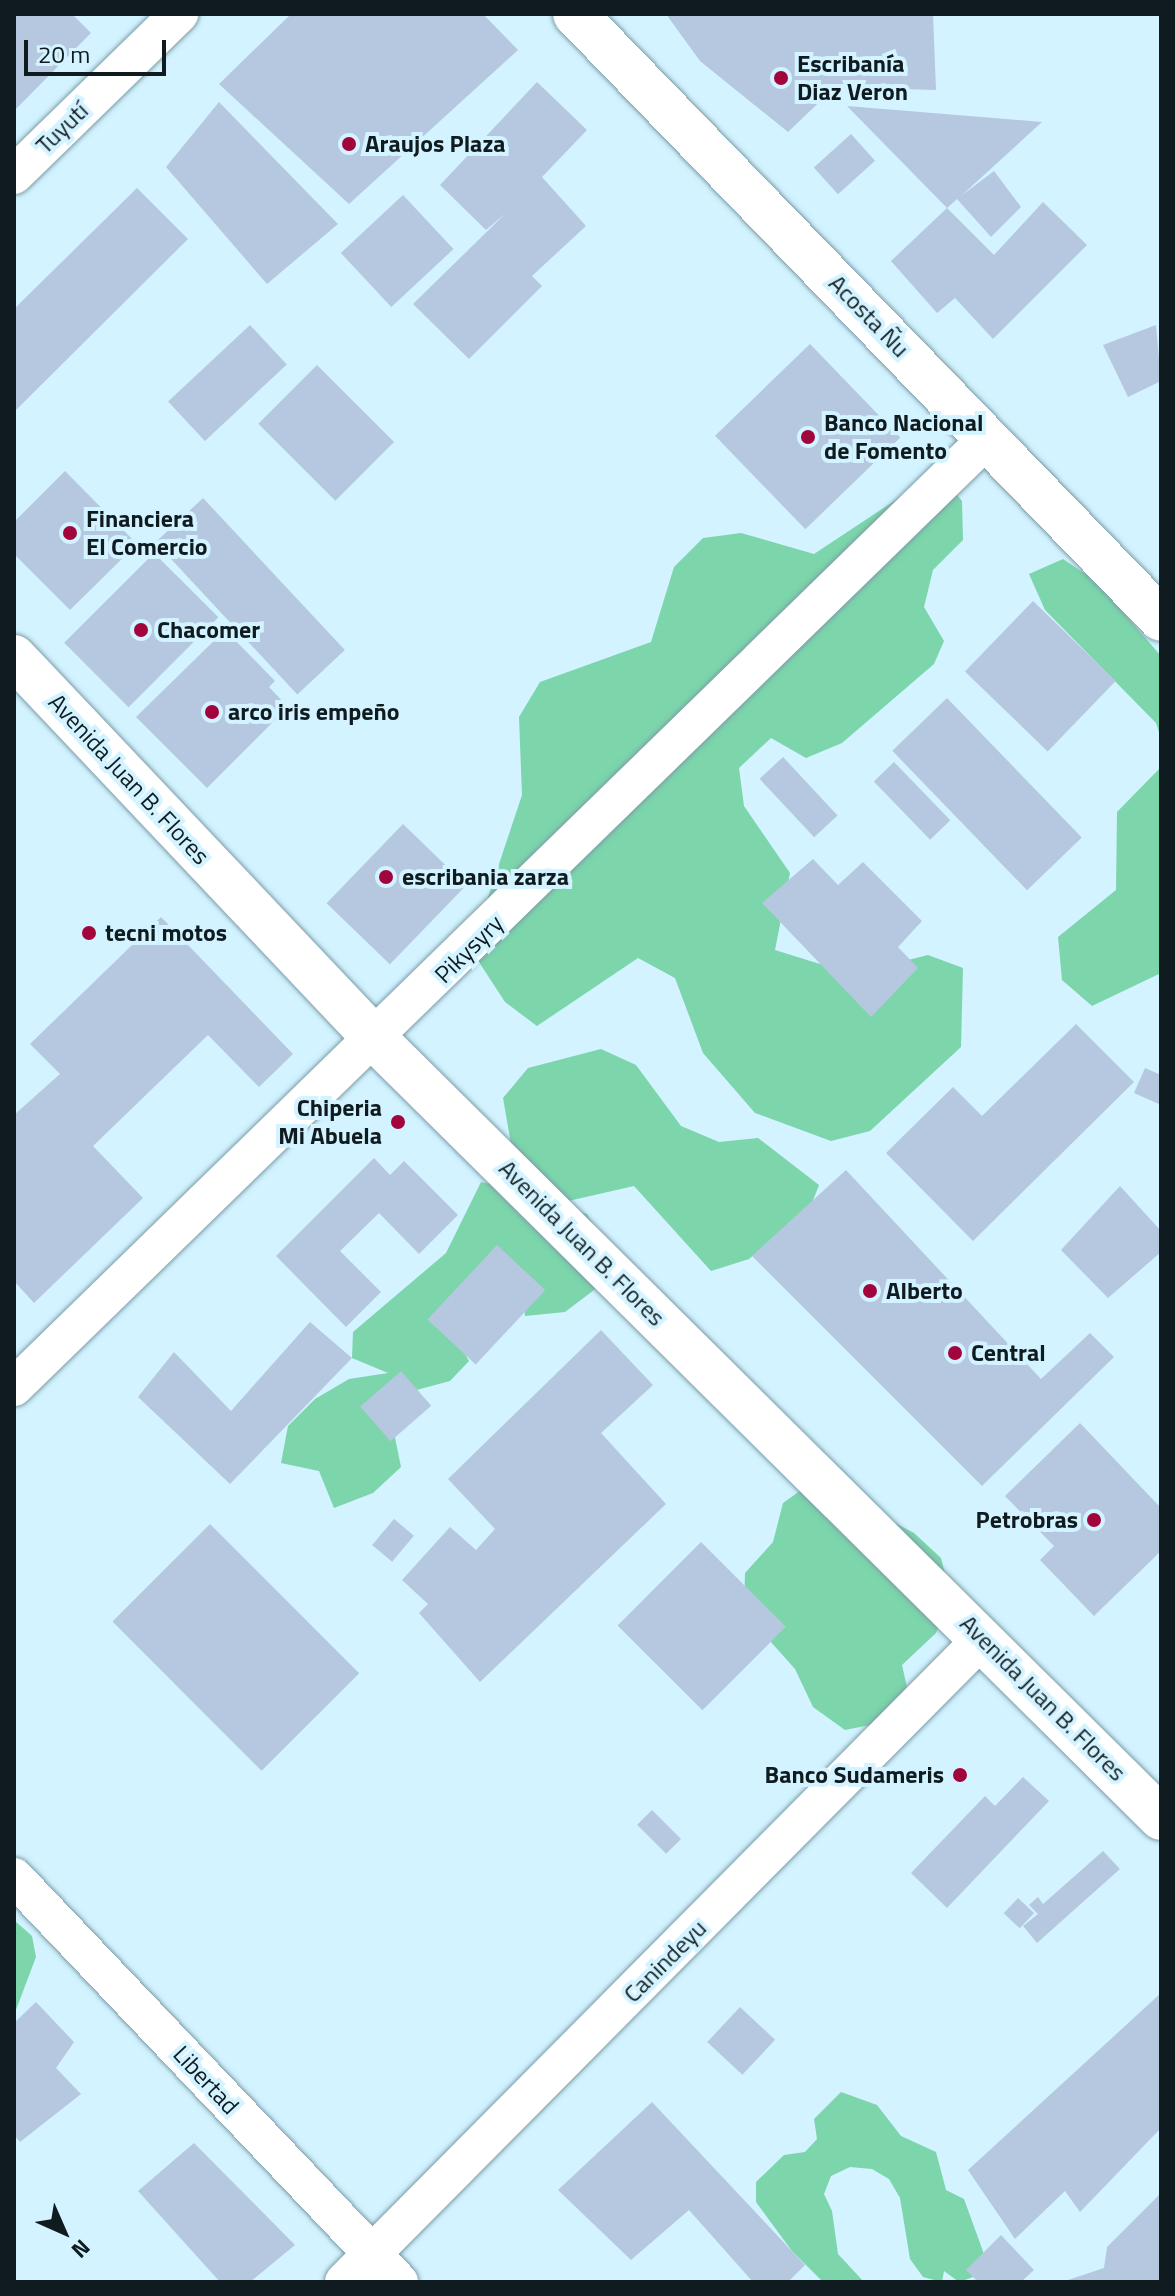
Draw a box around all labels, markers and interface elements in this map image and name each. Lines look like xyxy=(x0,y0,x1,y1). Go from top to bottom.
scale bar xyxy=(28,24,170,74)
text: 20 m xyxy=(38,36,90,72)
place label: Escribanía Diaz Veron xyxy=(797,50,908,106)
marker: Escribanía Diaz Veron xyxy=(772,69,790,87)
street label: Tuyutí xyxy=(30,96,94,160)
place label: Araujos Plaza xyxy=(365,130,506,158)
marker: Araujos Plaza xyxy=(340,135,358,153)
street label: Acosta Ñu xyxy=(823,269,915,363)
place label: Banco Nacional de Fomento xyxy=(824,409,983,465)
marker: Banco Nacional de Fomento xyxy=(799,428,817,446)
place label: Financiera El Comercio xyxy=(86,505,208,561)
marker: Financiera El Comercio xyxy=(61,524,79,542)
place label: Chacomer xyxy=(157,616,260,644)
marker: Chacomer xyxy=(132,621,150,639)
street label: Avenida Juan B. Flores xyxy=(43,688,215,870)
place label: arco iris empeño xyxy=(228,698,399,726)
marker: arco iris empeño xyxy=(203,703,221,721)
place label: escribania zarza xyxy=(402,863,569,891)
marker: escribania zarza xyxy=(377,868,395,886)
street label: Pikysyry xyxy=(429,909,509,989)
place label: tecni motos xyxy=(105,919,227,947)
marker: tecni motos xyxy=(80,924,98,942)
place label: Chiperia Mi Abuela xyxy=(278,1094,382,1150)
marker: Chiperia Mi Abuela xyxy=(389,1113,407,1131)
street label: Avenida Juan B. Flores xyxy=(493,1154,671,1332)
place label: Alberto xyxy=(886,1277,963,1305)
marker: Alberto xyxy=(861,1282,879,1300)
place label: Central xyxy=(971,1339,1046,1367)
marker: Central xyxy=(946,1344,964,1362)
place label: Petrobras xyxy=(976,1506,1078,1534)
marker: Petrobras xyxy=(1085,1511,1103,1529)
street label: Avenida Juan B. Flores xyxy=(954,1609,1132,1787)
place label: Banco Sudameris xyxy=(765,1761,944,1789)
marker: Banco Sudameris xyxy=(951,1766,969,1784)
street label: Canindeyu xyxy=(618,1914,712,2008)
street label: Libertad xyxy=(167,2040,245,2120)
north arrow xyxy=(24,2192,104,2272)
text: N xyxy=(64,2232,98,2266)

